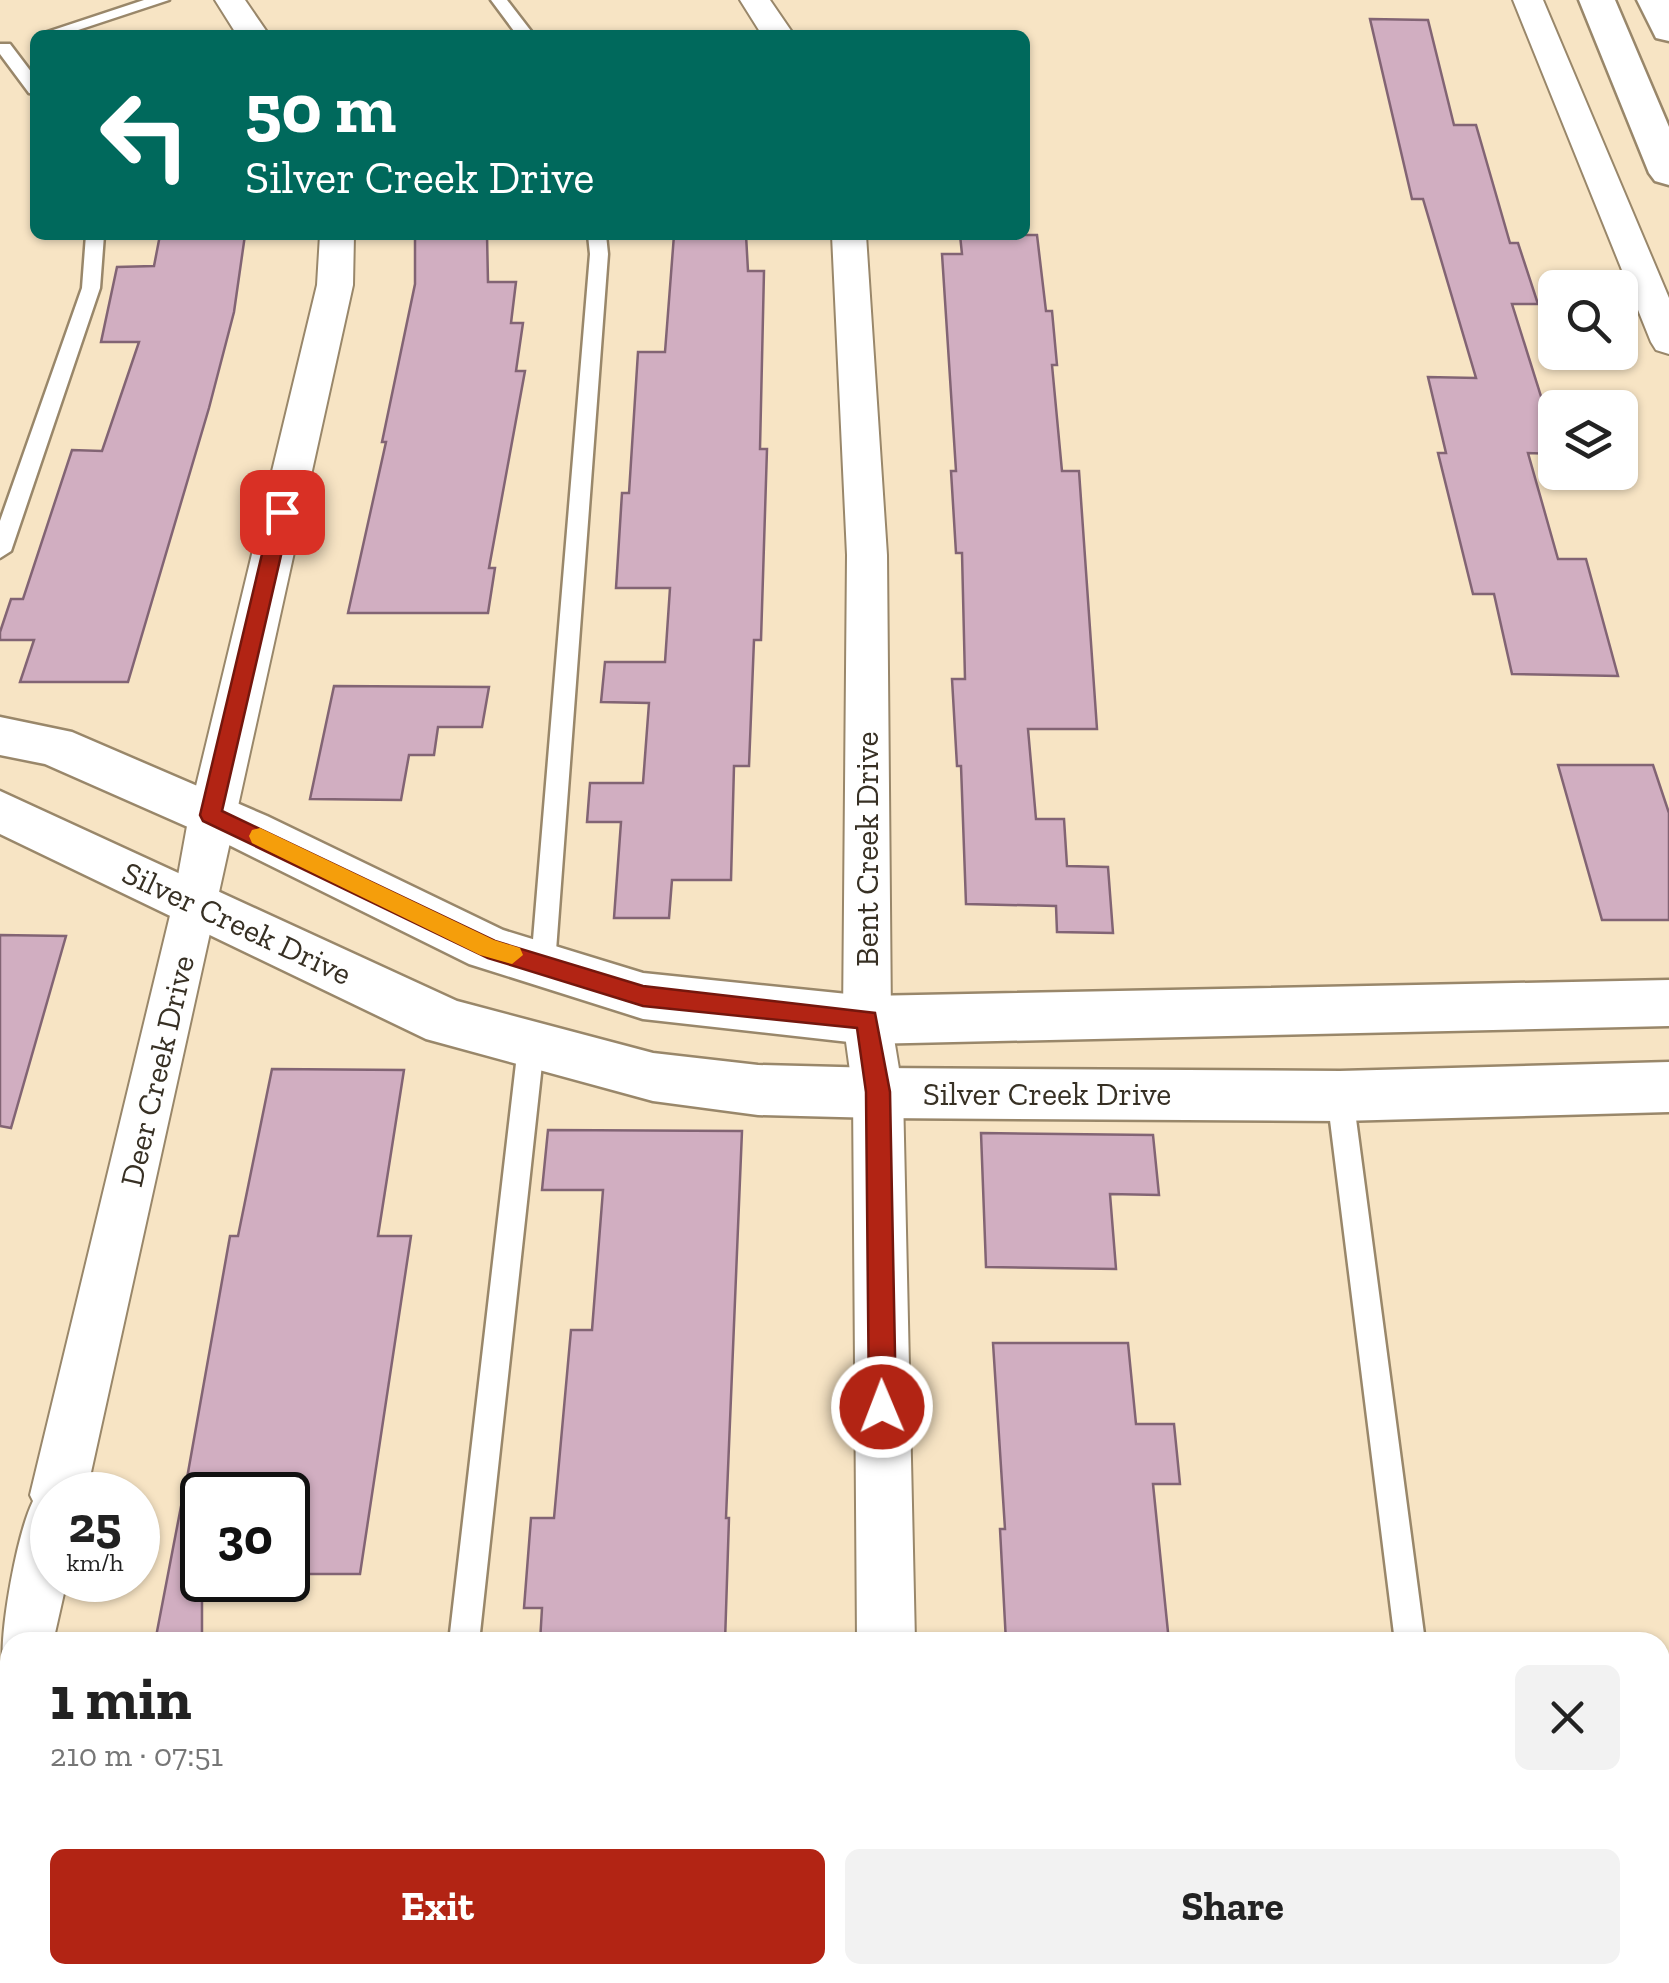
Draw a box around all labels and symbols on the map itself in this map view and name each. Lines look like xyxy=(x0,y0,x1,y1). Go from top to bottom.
pin xyxy=(240,470,325,555)
street label: Bent Creek Drive xyxy=(848,731,886,967)
street label: Silver Creek Drive xyxy=(116,853,358,993)
street label: Deer Creek Drive xyxy=(112,952,202,1190)
street label: Silver Creek Drive xyxy=(923,1075,1171,1113)
position arrow xyxy=(830,1355,934,1459)
speed limit sign: 30 xyxy=(180,1472,310,1602)

